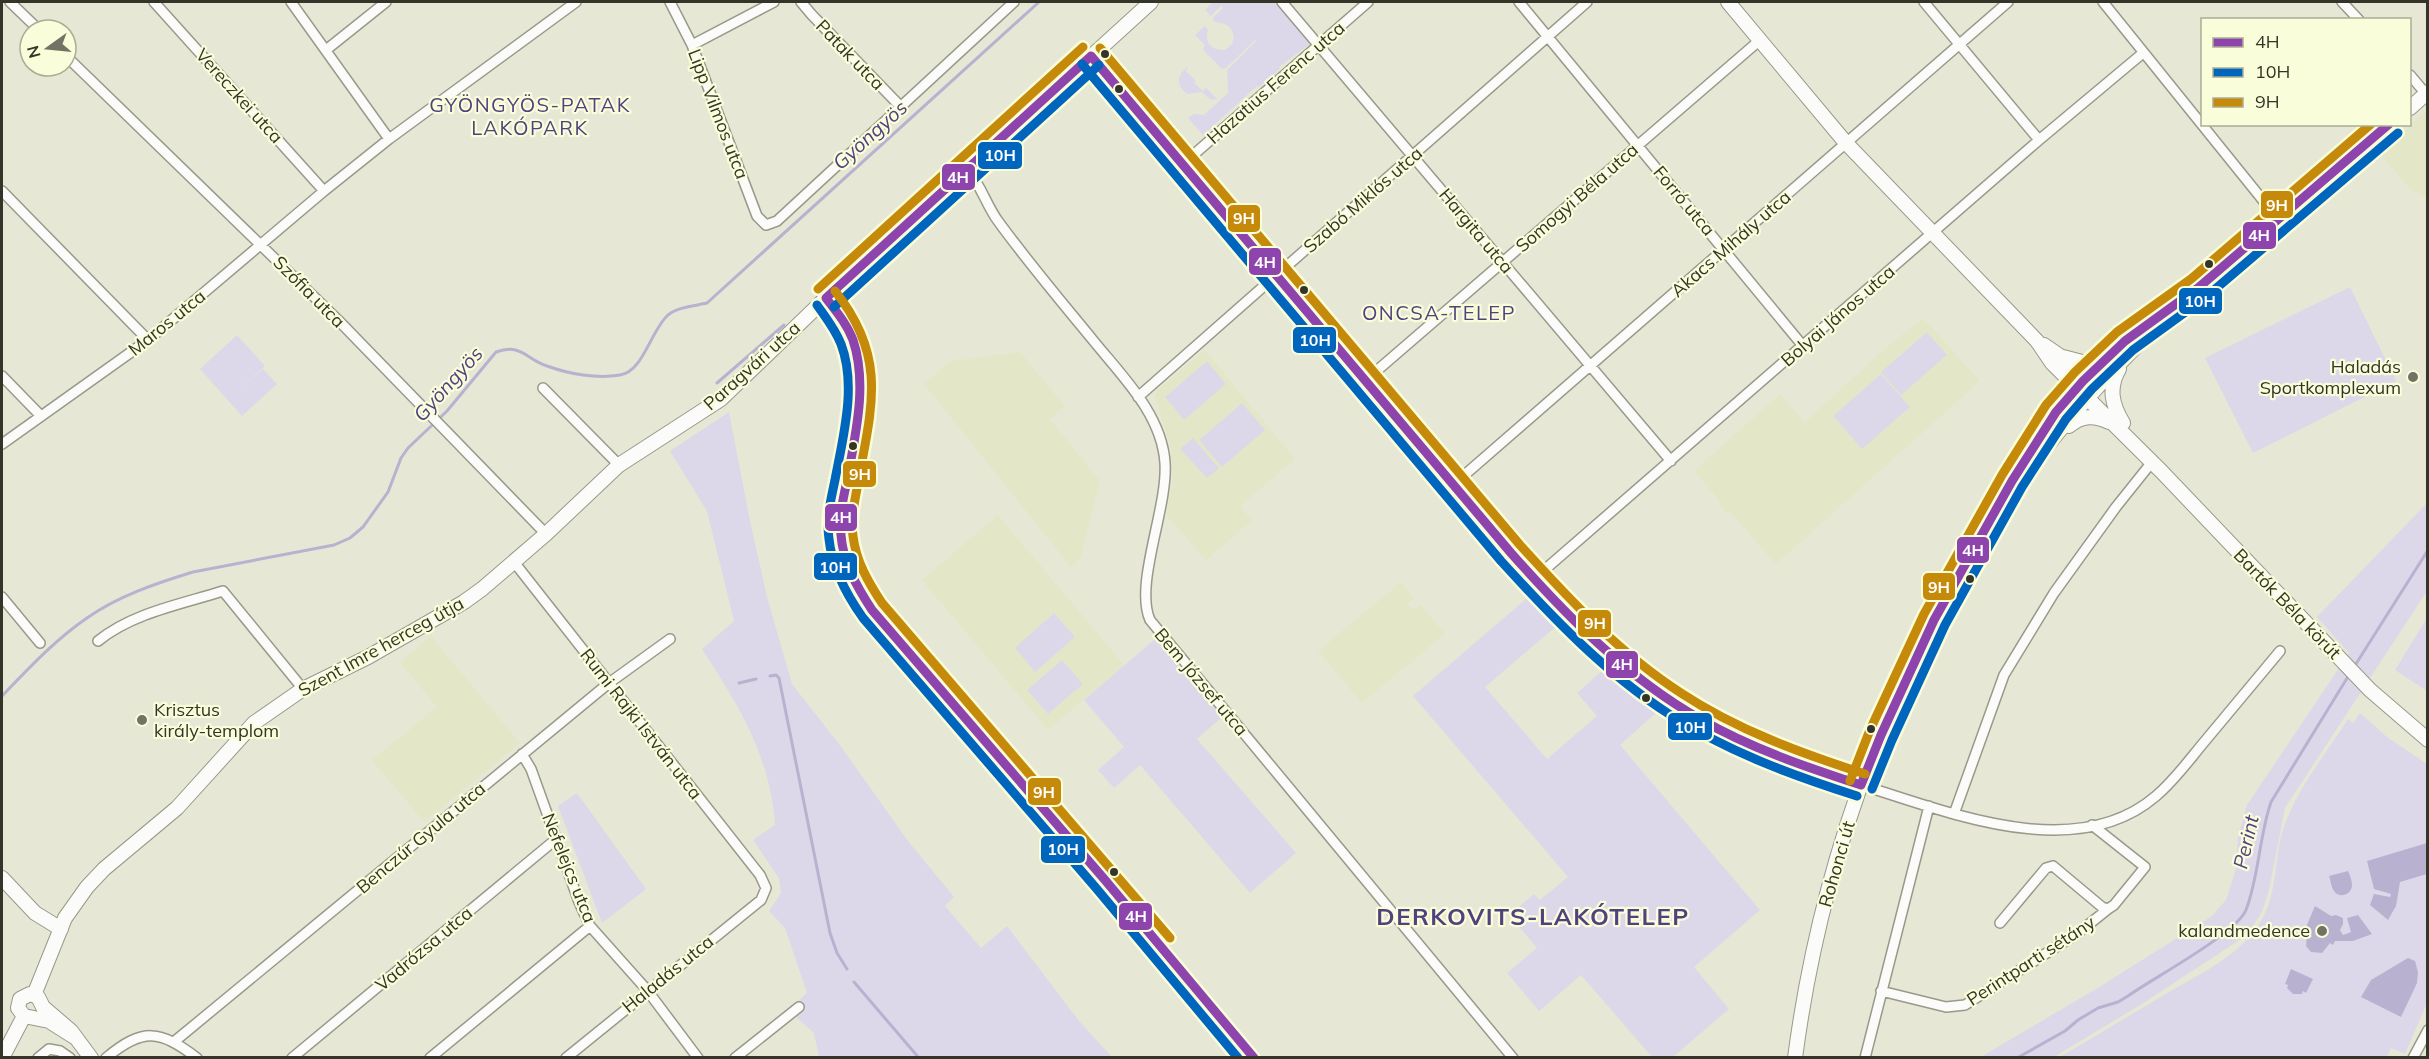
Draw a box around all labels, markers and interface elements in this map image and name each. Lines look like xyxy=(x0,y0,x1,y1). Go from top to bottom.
street label: Patak utca xyxy=(811,15,890,95)
street label: Hazatius Ferenc utca xyxy=(1202,16,1349,149)
north arrow xyxy=(18,18,78,78)
legend xyxy=(2201,18,2411,126)
text: 4H xyxy=(2255,30,2280,53)
text: N xyxy=(22,43,45,60)
street label: Vereczkei utca xyxy=(191,43,288,148)
street label: Lipp Vilmos utca xyxy=(683,46,754,182)
unlabelled marker xyxy=(1099,48,1111,60)
text: 10H xyxy=(2255,60,2290,83)
unlabelled marker xyxy=(1113,83,1125,95)
text: 9H xyxy=(2255,90,2280,113)
district label: GYÖNGYÖS-PATAK LAKÓPARK xyxy=(429,92,631,140)
water label: Gyöngyös xyxy=(827,94,912,175)
street label: Somogyi Béla utca xyxy=(1511,138,1643,257)
line badge: 10H xyxy=(977,141,1023,170)
street label: Szabó Miklós utca xyxy=(1298,142,1427,258)
text: 10H xyxy=(984,145,1016,165)
street label: Forró utca xyxy=(1649,161,1720,240)
line badge: 4H xyxy=(941,163,976,191)
text: 4H xyxy=(947,167,969,187)
street label: Hargita utca xyxy=(1434,183,1519,278)
street label: Akacs Mihály utca xyxy=(1666,185,1795,302)
line badge: 9H xyxy=(2260,190,2294,219)
text: 9H xyxy=(2266,195,2288,215)
line badge: 9H xyxy=(1227,204,1261,233)
text: 9H xyxy=(1233,208,1255,228)
line badge: 4H xyxy=(2242,221,2277,250)
text: 4H xyxy=(2248,225,2270,245)
line badge: 4H xyxy=(1248,247,1282,276)
street label: Szófia utca xyxy=(268,251,350,333)
text: 4H xyxy=(1254,252,1276,272)
unlabelled marker xyxy=(2203,258,2215,270)
street label: Bolyai János utca xyxy=(1776,260,1899,371)
street label: Maros utca xyxy=(123,284,210,361)
unlabelled marker xyxy=(1298,284,1310,296)
line badge: 10H xyxy=(2178,287,2223,315)
text: 10H xyxy=(2184,291,2216,311)
district label: ONCSA-TELEP xyxy=(1362,300,1516,325)
street label: Paragvári utca xyxy=(699,316,805,415)
line badge: 10H xyxy=(1292,326,1337,354)
text: 10H xyxy=(1299,330,1331,350)
water label: Gyöngyös xyxy=(408,341,488,426)
place label: Haladás Sportkomplexum xyxy=(2260,355,2401,399)
marker: Haladás Sportkomplexum xyxy=(2406,370,2420,384)
unlabelled marker xyxy=(847,440,859,452)
line badge: 9H xyxy=(842,460,877,488)
text: 9H xyxy=(849,464,871,484)
line badge: 4H xyxy=(824,503,858,532)
text: 4H xyxy=(830,507,852,527)
line badge: 4H xyxy=(1956,536,1990,564)
text: 4H xyxy=(1962,540,1984,560)
street label: Bartók Béla körút xyxy=(2229,544,2346,664)
line badge: 10H xyxy=(813,552,858,581)
text: 10H xyxy=(819,557,851,577)
line badge: 9H xyxy=(1922,572,1956,601)
unlabelled marker xyxy=(1964,573,1976,585)
text: 9H xyxy=(1928,577,1950,597)
street label: Szent Imre herceg útja xyxy=(294,591,468,702)
line badge: 9H xyxy=(1577,609,1612,638)
text: 9H xyxy=(1584,613,1606,633)
street label: Bem József utca xyxy=(1150,623,1253,740)
street label: Rumi Rajki István utca xyxy=(575,644,707,804)
line badge: 4H xyxy=(1605,650,1639,679)
text: 4H xyxy=(1611,654,1633,674)
unlabelled marker xyxy=(1640,692,1652,704)
place label: Krisztus király-templom xyxy=(154,698,279,742)
line badge: 10H xyxy=(1667,712,1713,741)
marker: Krisztus király-templom xyxy=(135,713,149,727)
text: 10H xyxy=(1674,717,1706,737)
unlabelled marker xyxy=(1865,723,1877,735)
street label: Benczúr Gyula utca xyxy=(351,777,490,898)
line badge: 9H xyxy=(1027,777,1062,806)
text: 9H xyxy=(1033,782,1055,802)
street label: Nefelejcs utca xyxy=(537,810,602,926)
water label: Perint xyxy=(2227,812,2264,871)
street label: Rohonci út xyxy=(1813,818,1860,910)
line badge: 10H xyxy=(1040,835,1086,864)
text: 10H xyxy=(1047,839,1079,859)
unlabelled marker xyxy=(1108,866,1120,878)
street label: Vadrózsa utca xyxy=(370,901,477,996)
district label: DERKOVITS-LAKÓTELEP xyxy=(1376,901,1690,931)
line badge: 4H xyxy=(1118,902,1153,931)
text: 4H xyxy=(1125,906,1147,926)
street label: Perintparti sétány xyxy=(1962,910,2100,1011)
place label: kalandmedence xyxy=(2178,919,2310,942)
marker: kalandmedence xyxy=(2315,924,2329,938)
street label: Haladás utca xyxy=(617,930,718,1018)

